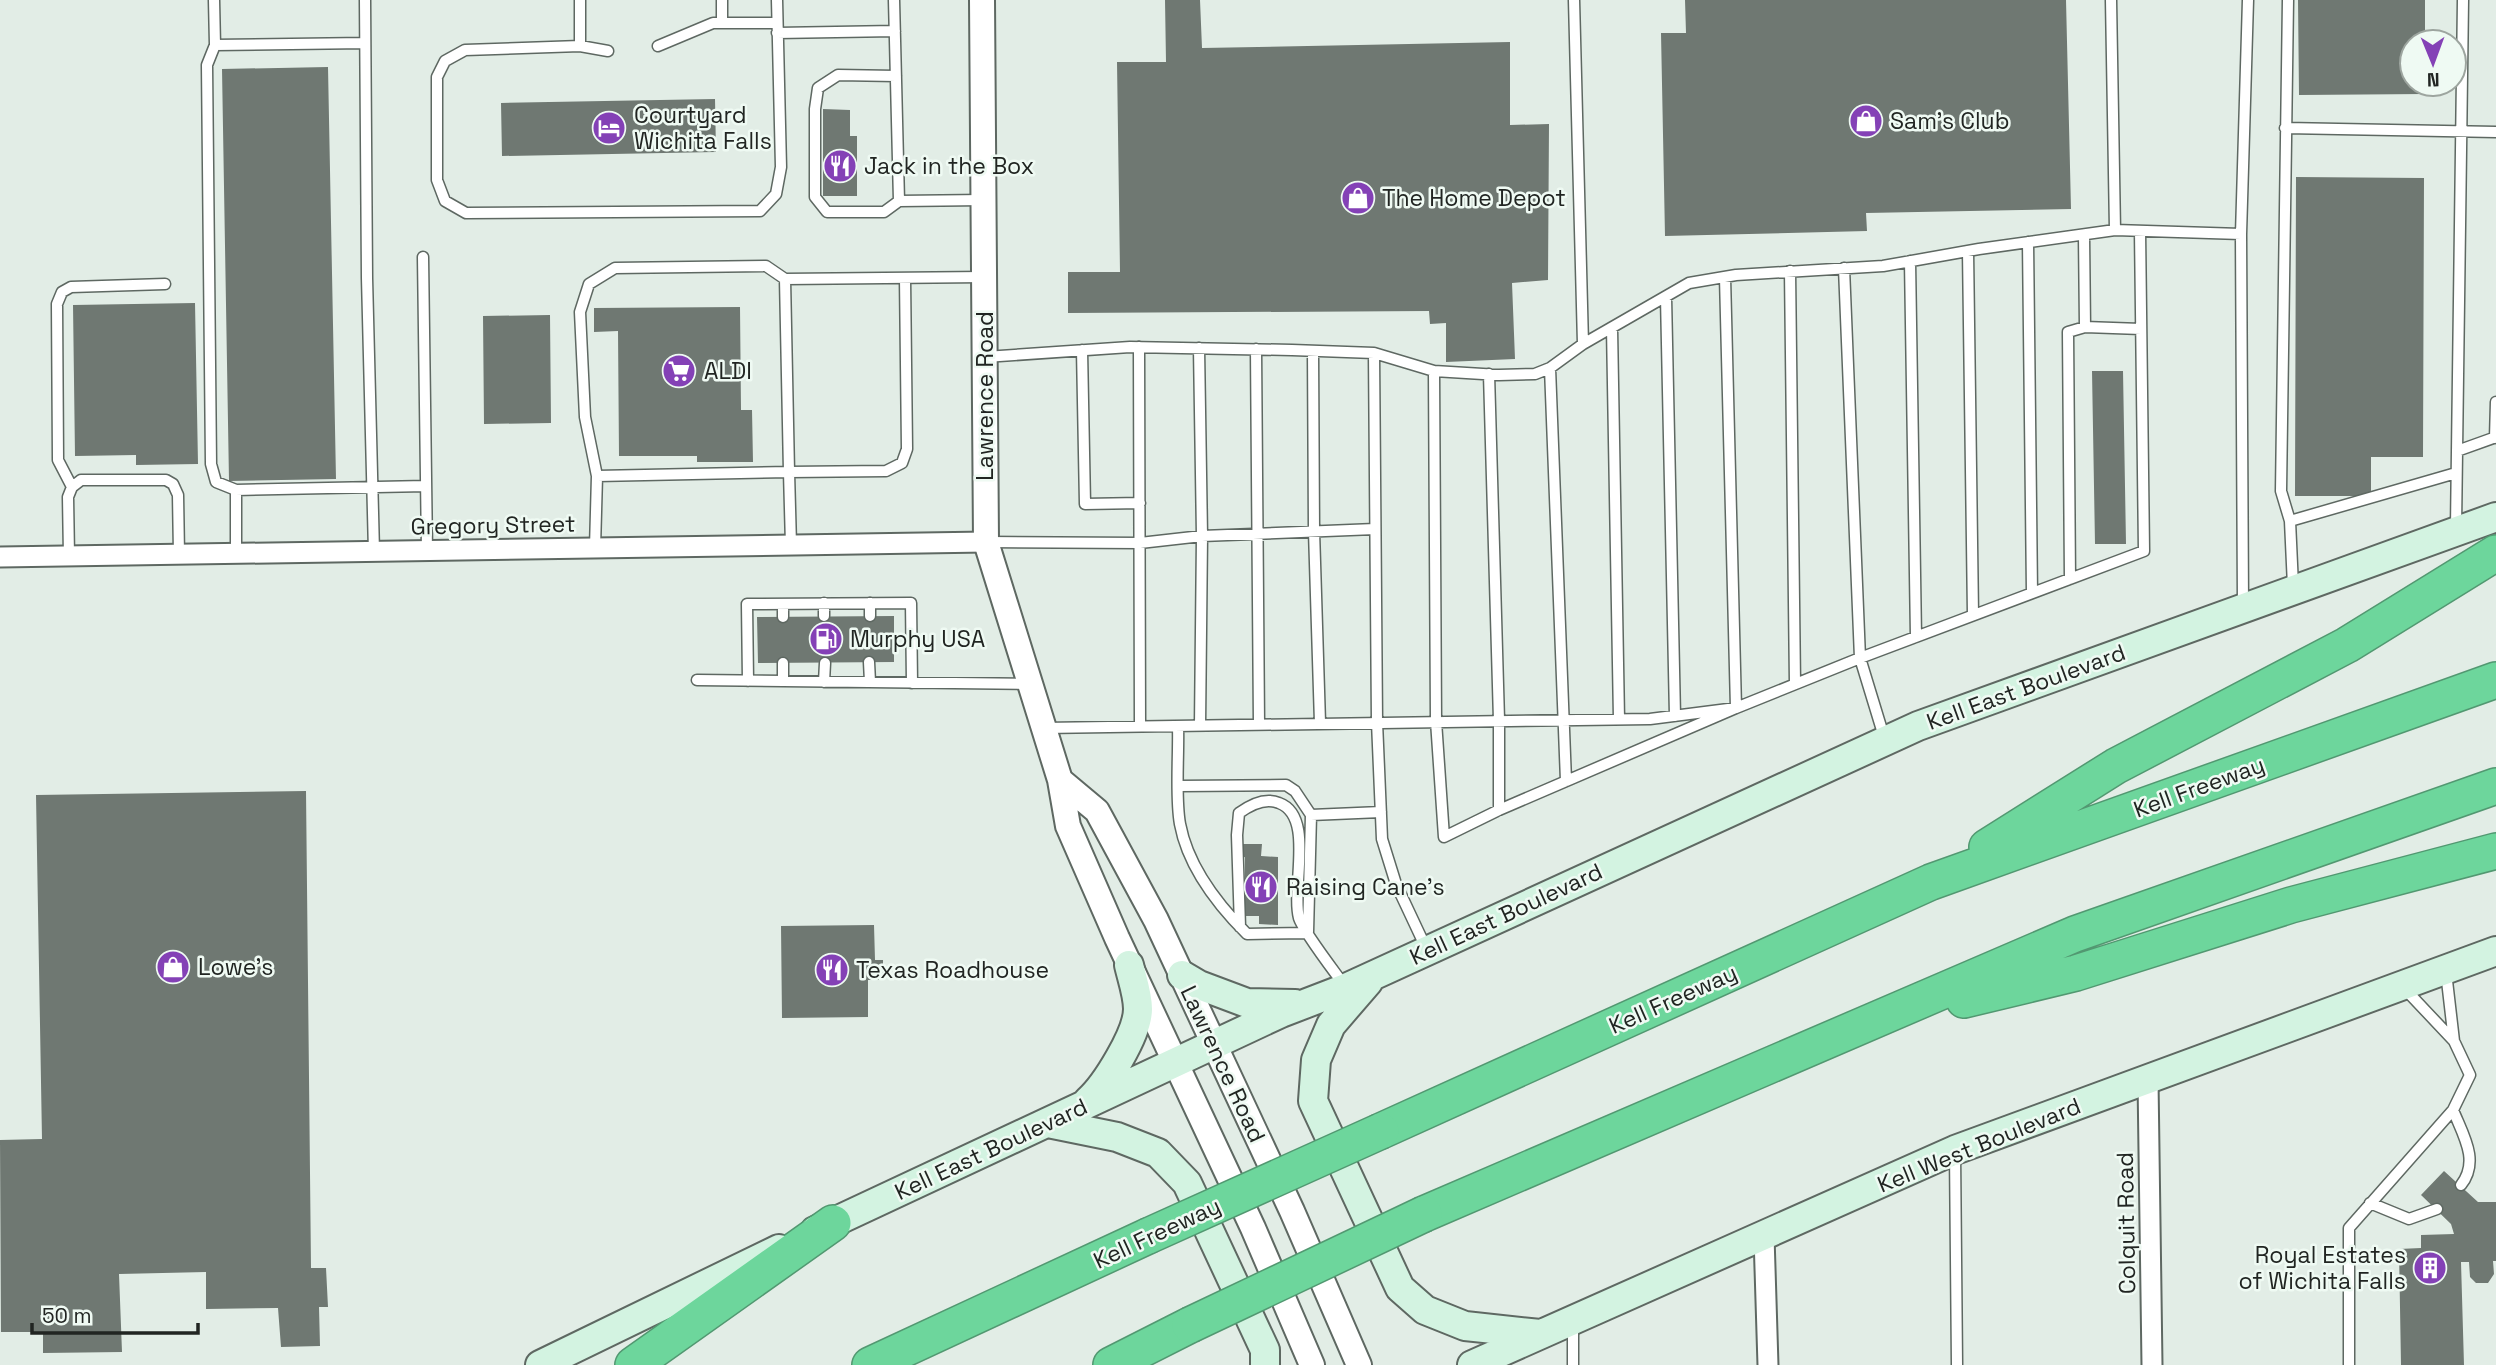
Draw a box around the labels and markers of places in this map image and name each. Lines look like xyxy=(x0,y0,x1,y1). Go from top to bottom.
place label: Courtyard Wichita Falls xyxy=(634,100,772,156)
shop icon: Sam's Club xyxy=(1847,102,1885,140)
place label: Sam's Club xyxy=(1890,106,2009,136)
hotel icon: Courtyard Wichita Falls xyxy=(590,109,628,147)
restaurant icon: Jack in the Box xyxy=(821,147,859,185)
place label: Jack in the Box xyxy=(864,151,1034,181)
shop icon: The Home Depot xyxy=(1339,179,1377,217)
place label: The Home Depot xyxy=(1382,183,1566,213)
supermarket icon: ALDI xyxy=(660,352,698,390)
place label: ALDI xyxy=(704,356,752,386)
fuel station icon: Murphy USA xyxy=(807,620,845,658)
place label: Murphy USA xyxy=(850,624,985,654)
restaurant icon: Raising Cane's xyxy=(1242,868,1280,906)
place label: Raising Cane's xyxy=(1286,872,1445,902)
shop icon: Lowe's xyxy=(154,948,192,986)
restaurant icon: Texas Roadhouse xyxy=(813,951,851,989)
place label: Lowe's xyxy=(198,952,273,982)
place label: Texas Roadhouse xyxy=(856,955,1049,985)
place label: Royal Estates of Wichita Falls xyxy=(2239,1240,2406,1296)
building icon: Royal Estates of Wichita Falls xyxy=(2411,1249,2449,1287)

